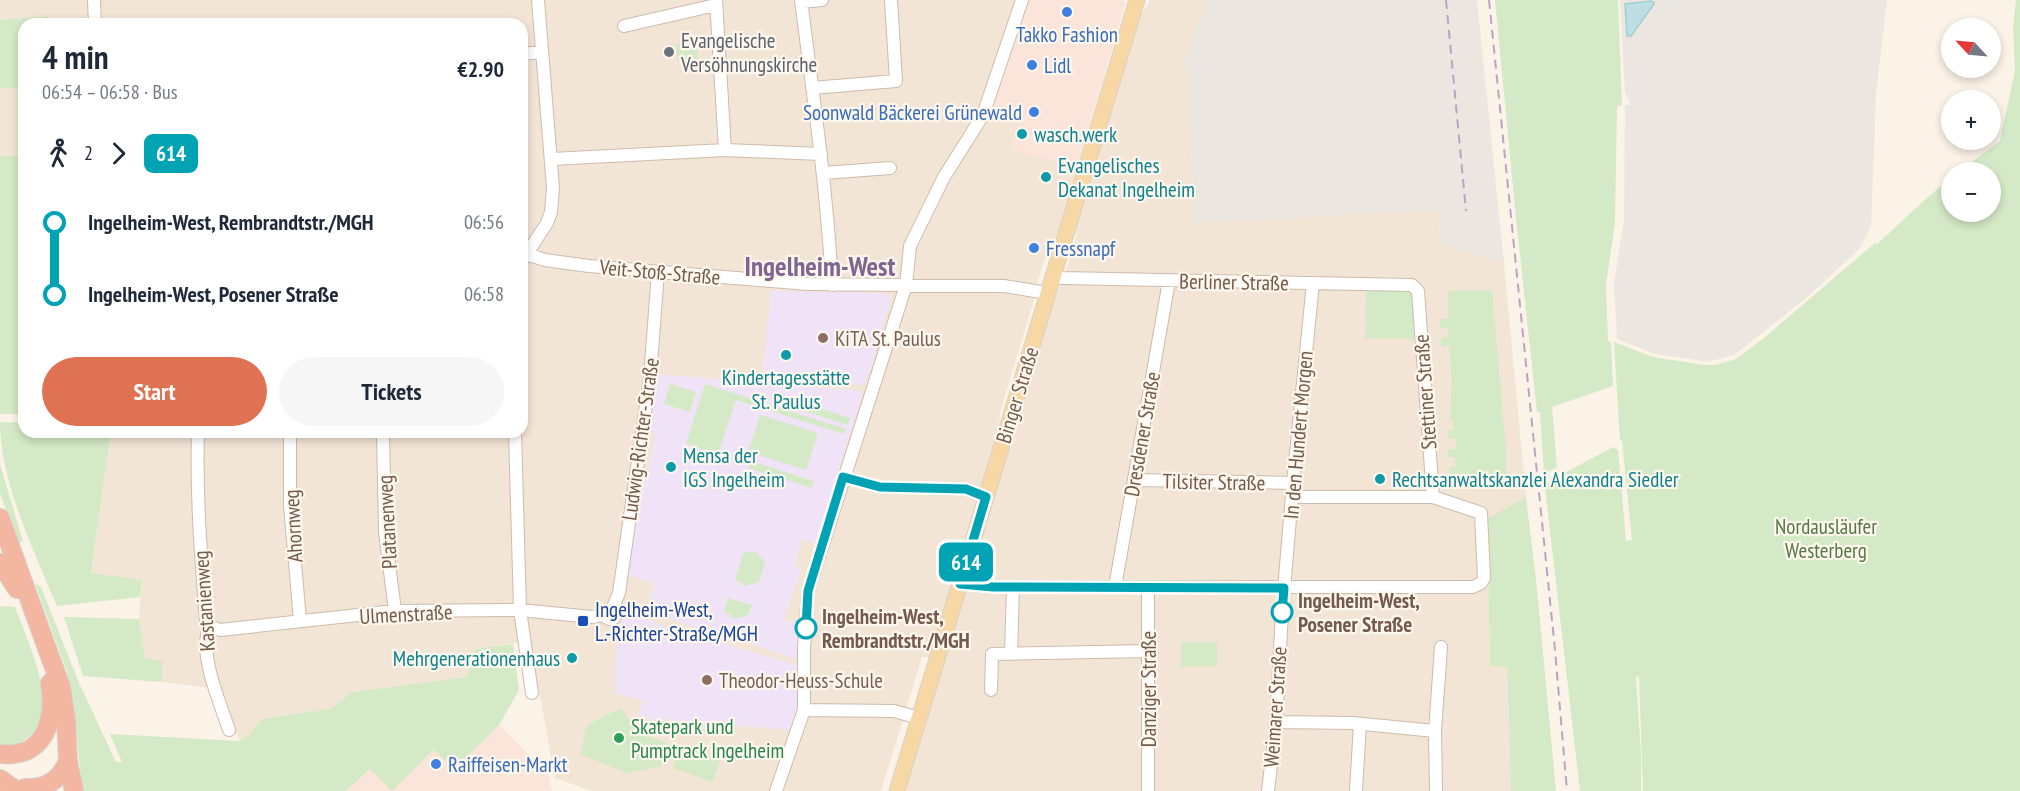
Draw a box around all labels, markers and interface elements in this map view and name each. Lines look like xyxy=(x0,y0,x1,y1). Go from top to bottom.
marker: Takko Fashion xyxy=(1060,5,1074,19)
north arrow xyxy=(1941,18,2001,78)
map controls xyxy=(1941,18,2001,222)
place label: Takko Fashion xyxy=(1016,21,1118,48)
place label: Evangelische Versöhnungskirche xyxy=(680,27,817,78)
text: 4 min xyxy=(42,35,109,78)
marker: Evangelische Versöhnungskirche xyxy=(662,45,676,59)
place label: Lidl xyxy=(1044,52,1071,79)
text: €2.90 xyxy=(457,55,504,83)
marker: Lidl xyxy=(1025,58,1039,72)
text: 06:54 – 06:58 · Bus xyxy=(42,79,177,105)
button: + xyxy=(1941,90,2001,150)
place label: Soonwald Bäckerei Grünewald xyxy=(803,99,1022,126)
marker: Soonwald Bäckerei Grünewald xyxy=(1027,105,1041,119)
place label: wasch.werk xyxy=(1034,121,1117,148)
marker: wasch.werk xyxy=(1015,127,1029,141)
icon: walk xyxy=(42,137,75,170)
icon: forward xyxy=(102,137,135,170)
text: 2 xyxy=(84,140,93,166)
text: 614 xyxy=(156,140,186,167)
place label: Evangelisches Dekanat Ingelheim xyxy=(1058,152,1195,203)
button: − xyxy=(1941,162,2001,222)
marker: Evangelisches Dekanat Ingelheim xyxy=(1039,170,1053,184)
text: Ingelheim-West, Rembrandtstr./MGH xyxy=(88,208,374,236)
text: 06:56 xyxy=(464,209,504,235)
place label: Fressnapf xyxy=(1046,235,1116,262)
marker: Fressnapf xyxy=(1027,241,1041,255)
district label: Ingelheim-West xyxy=(745,249,896,283)
street label: Veit-Stoß-Straße xyxy=(597,253,722,291)
street label: Berliner Straße xyxy=(1179,268,1289,296)
text: Ingelheim-West, Posener Straße xyxy=(88,280,339,308)
text: 06:58 xyxy=(464,281,504,307)
place label: KiTA St. Paulus xyxy=(835,325,941,352)
marker: KiTA St. Paulus xyxy=(816,331,830,345)
street label: Stettiner Straße xyxy=(1408,334,1442,450)
street label: Binger Straße xyxy=(990,343,1044,447)
marker: Kindertagesstätte St. Paulus xyxy=(779,348,793,362)
street label: In den Hundert Morgen xyxy=(1277,350,1319,520)
street label: Ludwig-Richter-Straße xyxy=(615,356,665,522)
button: Start xyxy=(42,357,267,426)
button: Tickets xyxy=(279,357,504,426)
place label: Kindertagesstätte St. Paulus xyxy=(722,364,850,415)
street label: Dresdener Straße xyxy=(1118,369,1166,499)
place label: Mensa der IGS Ingelheim xyxy=(683,442,785,493)
marker: Mensa der IGS Ingelheim xyxy=(664,460,678,474)
place label: Rechtsanwaltskanzlei Alexandra Siedler xyxy=(1392,466,1679,493)
street label: Tilsiter Straße xyxy=(1162,468,1266,496)
marker: Rechtsanwaltskanzlei Alexandra Siedler xyxy=(1373,472,1387,486)
street label: Platanenweg xyxy=(371,474,403,570)
street label: Ahornweg xyxy=(278,489,308,563)
park label: Nordausläufer Westerberg xyxy=(1775,513,1877,564)
line badge: 614 xyxy=(932,542,1000,582)
text: 614 xyxy=(951,549,981,576)
street label: Kastanienweg xyxy=(187,550,221,652)
place label: Ingelheim-West, Posener Straße xyxy=(1298,587,1420,638)
place label: Ingelheim-West, L.-Richter-Straße/MGH xyxy=(595,596,758,647)
street label: Ulmenstraße xyxy=(359,598,453,630)
marker: Ingelheim-West, Posener Straße xyxy=(1271,601,1293,623)
place label: Ingelheim-West, Rembrandtstr./MGH xyxy=(822,603,970,654)
marker: Ingelheim-West, L.-Richter-Straße/MGH xyxy=(576,614,590,628)
marker: Ingelheim-West, Rembrandtstr./MGH xyxy=(795,617,817,639)
street label: Danziger Straße xyxy=(1135,631,1162,747)
place label: Mehrgenerationenhaus xyxy=(393,645,560,672)
street label: Weimarer Straße xyxy=(1257,646,1293,768)
marker: Mehrgenerationenhaus xyxy=(565,651,579,665)
place label: Theodor-Heuss-Schule xyxy=(719,667,883,694)
marker: Theodor-Heuss-Schule xyxy=(700,673,714,687)
place label: Skatepark und Pumptrack Ingelheim xyxy=(631,713,784,764)
marker: Skatepark und Pumptrack Ingelheim xyxy=(612,731,626,745)
place label: Raiffeisen-Markt xyxy=(448,751,568,778)
marker: Raiffeisen-Markt xyxy=(429,757,443,771)

